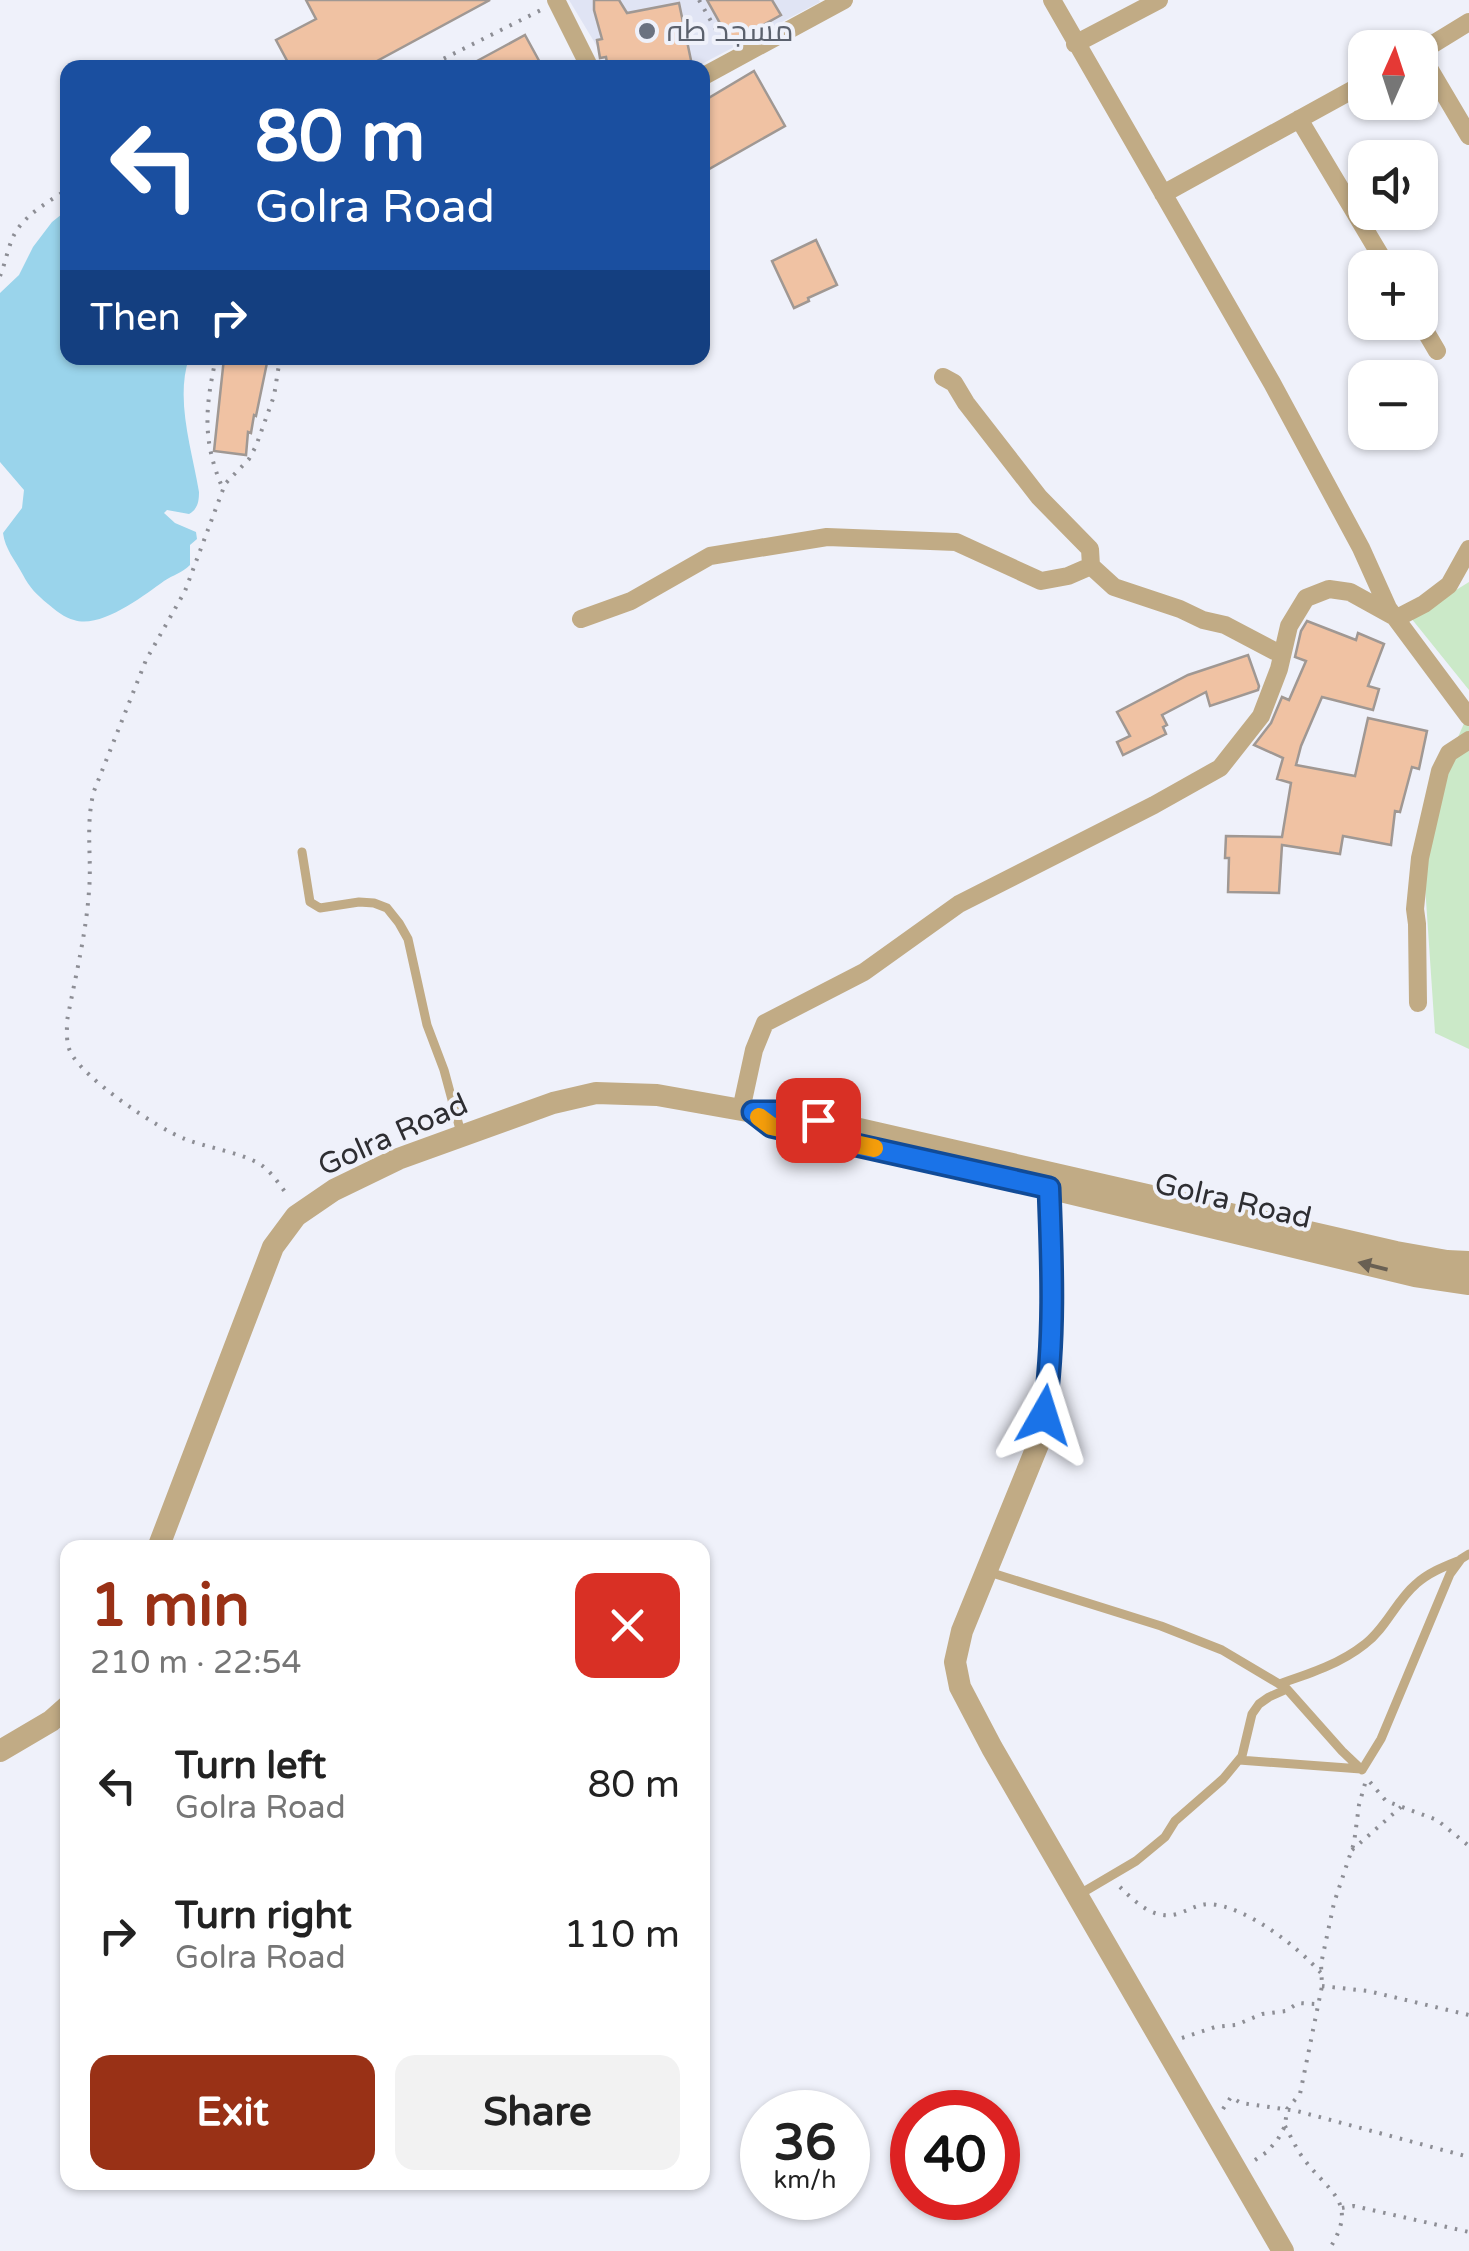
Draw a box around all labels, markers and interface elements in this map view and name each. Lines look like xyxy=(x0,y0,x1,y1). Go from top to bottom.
place label: مسجد طہ xyxy=(667,13,794,50)
marker: مسجد طہ xyxy=(636,20,658,42)
north arrow xyxy=(1348,30,1438,120)
map controls xyxy=(1348,30,1438,450)
text: 80 m xyxy=(255,96,425,180)
icon: left xyxy=(90,100,220,230)
button: sound xyxy=(1348,140,1438,230)
text: Golra Road xyxy=(255,181,495,235)
button: + xyxy=(1348,250,1438,340)
icon: right xyxy=(201,290,256,345)
text: Then xyxy=(90,295,181,341)
button: − xyxy=(1348,360,1438,450)
pin xyxy=(776,1078,861,1163)
street label: Golra Road xyxy=(312,1086,474,1184)
icon: arrive xyxy=(791,1093,846,1148)
street label: Golra Road xyxy=(1151,1165,1315,1237)
one-way arrow xyxy=(1357,1258,1388,1273)
position arrow xyxy=(992,1363,1096,1467)
text: 1 min xyxy=(90,1570,250,1642)
button: close xyxy=(575,1573,680,1678)
text: 210 m · 22:54 xyxy=(90,1644,302,1682)
text: Turn left xyxy=(175,1743,326,1789)
icon: left xyxy=(90,1758,145,1813)
text: 80 m xyxy=(588,1762,680,1808)
text: Golra Road xyxy=(175,1789,346,1827)
text: Turn right xyxy=(175,1893,352,1939)
icon: right xyxy=(90,1908,145,1963)
text: 110 m xyxy=(564,1912,680,1958)
text: Golra Road xyxy=(175,1939,346,1977)
button: Exit xyxy=(90,2055,375,2170)
button: Share xyxy=(395,2055,680,2170)
speed limit sign: 40 xyxy=(890,2090,1020,2220)
text: 36 xyxy=(774,2113,836,2173)
text: km/h xyxy=(774,2165,836,2195)

